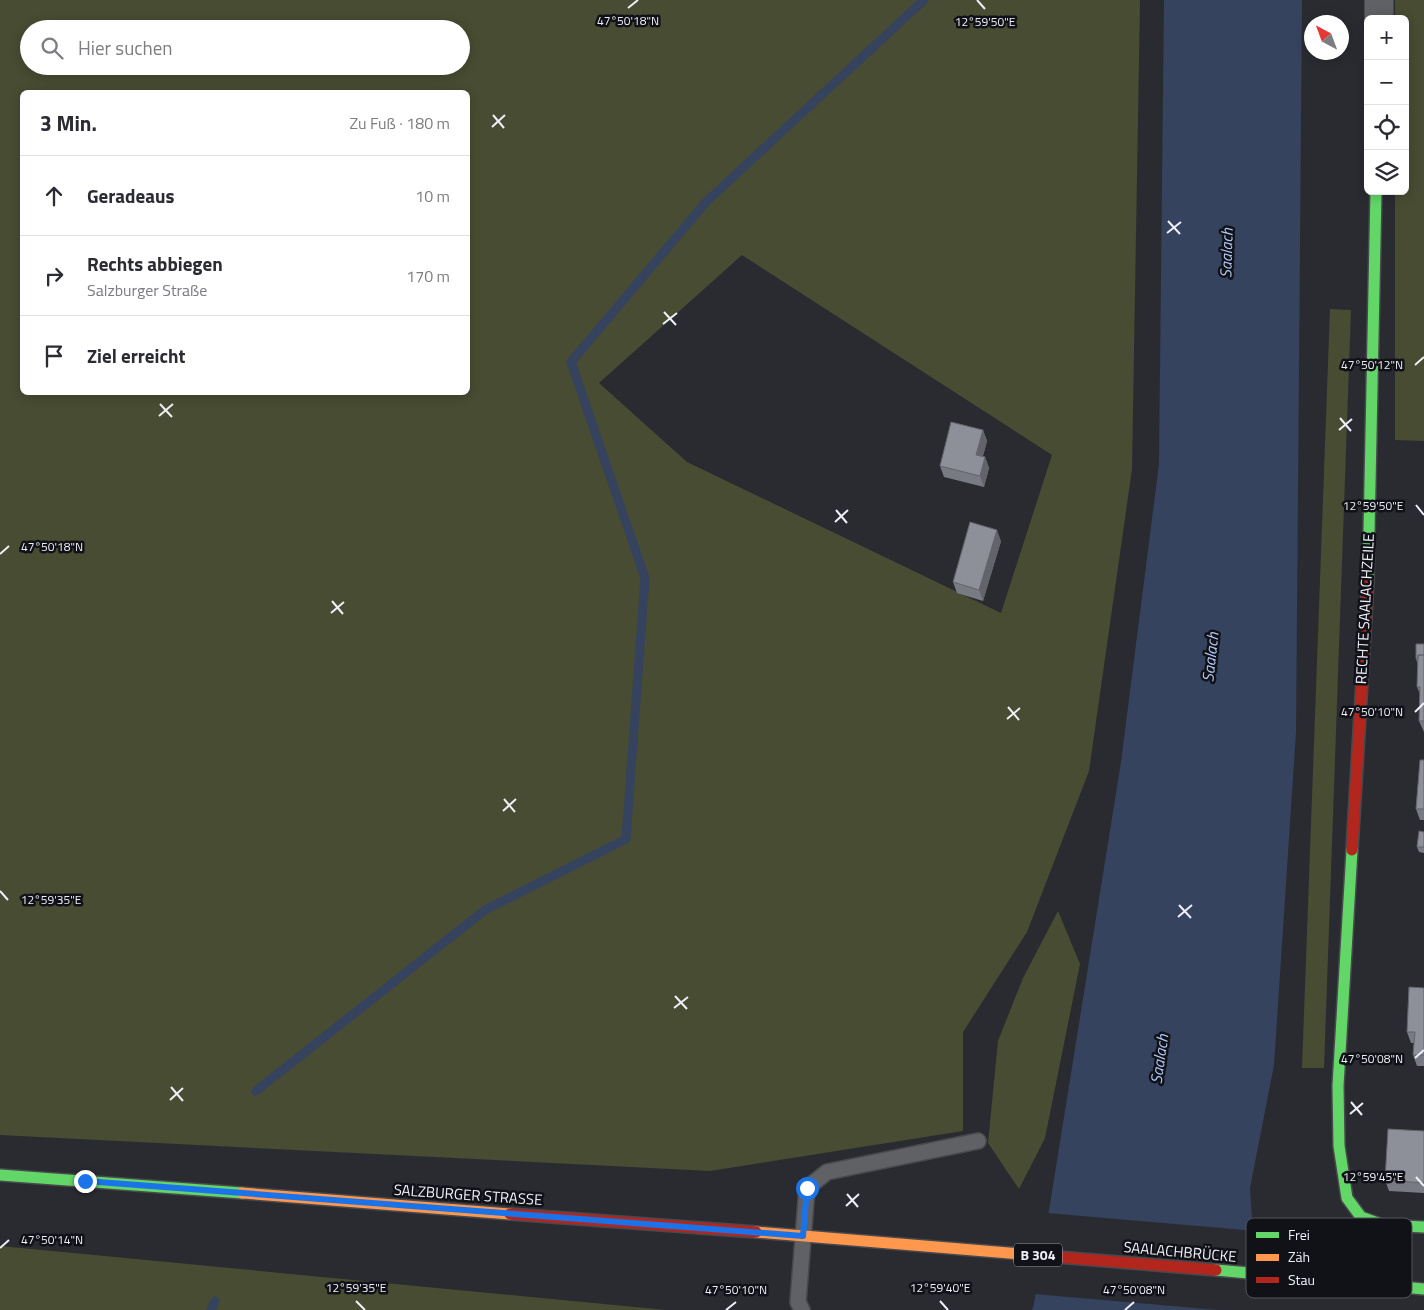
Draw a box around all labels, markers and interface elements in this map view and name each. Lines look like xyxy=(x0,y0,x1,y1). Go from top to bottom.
text: 47°50'18"N xyxy=(597,11,659,30)
text: 12°59'50"E xyxy=(955,12,1016,31)
north arrow xyxy=(1304,15,1349,60)
map controls xyxy=(1364,15,1409,195)
button: + xyxy=(1364,15,1409,60)
search box xyxy=(20,20,470,75)
text: Hier suchen xyxy=(78,33,173,62)
icon: search xyxy=(38,34,66,62)
button: − xyxy=(1364,60,1409,105)
button: locate xyxy=(1364,105,1409,150)
text: 3 Min. xyxy=(40,107,97,139)
text: Zu Fuß · 180 m xyxy=(349,111,450,135)
button: layers xyxy=(1364,150,1409,195)
text: Geradeaus xyxy=(87,181,174,210)
icon: ahead xyxy=(40,182,68,210)
text: 10 m xyxy=(415,184,450,208)
water label: Saalach xyxy=(1213,227,1239,278)
text: Rechts abbiegen xyxy=(87,249,223,278)
icon: right xyxy=(40,262,68,290)
text: 170 m xyxy=(406,264,450,288)
text: Salzburger Straße xyxy=(87,278,207,302)
text: Ziel erreicht xyxy=(87,341,185,370)
icon: arrive xyxy=(40,342,68,370)
text: 47°50'12"N xyxy=(1341,355,1403,374)
text: 12°59'50"E xyxy=(1343,496,1404,515)
street label: RECHTE SAALACHZEILE xyxy=(1349,533,1380,685)
text: 47°50'18"N xyxy=(21,537,83,556)
water label: Saalach xyxy=(1195,630,1225,683)
text: 47°50'10"N xyxy=(1341,702,1403,721)
text: 12°59'35"E xyxy=(21,890,82,909)
water label: Saalach xyxy=(1144,1032,1174,1085)
text: 47°50'08"N xyxy=(1341,1049,1403,1068)
text: 12°59'45"E xyxy=(1343,1167,1404,1186)
route end xyxy=(74,1170,97,1193)
route start xyxy=(796,1177,819,1200)
street label: SALZBURGER STRASSE xyxy=(393,1178,543,1211)
legend xyxy=(1246,1218,1412,1298)
text: Frei xyxy=(1288,1224,1310,1245)
text: 47°50'14"N xyxy=(21,1230,83,1249)
street label: SAALACHBRÜCKE xyxy=(1123,1235,1237,1268)
road number: B 304 xyxy=(1014,1244,1062,1266)
text: Zäh xyxy=(1288,1246,1310,1267)
text: Stau xyxy=(1288,1269,1315,1290)
text: 12°59'35"E xyxy=(326,1278,387,1297)
text: 12°59'40"E xyxy=(910,1278,971,1297)
text: 47°50'10"N xyxy=(705,1280,767,1299)
text: 47°50'08"N xyxy=(1103,1280,1165,1299)

